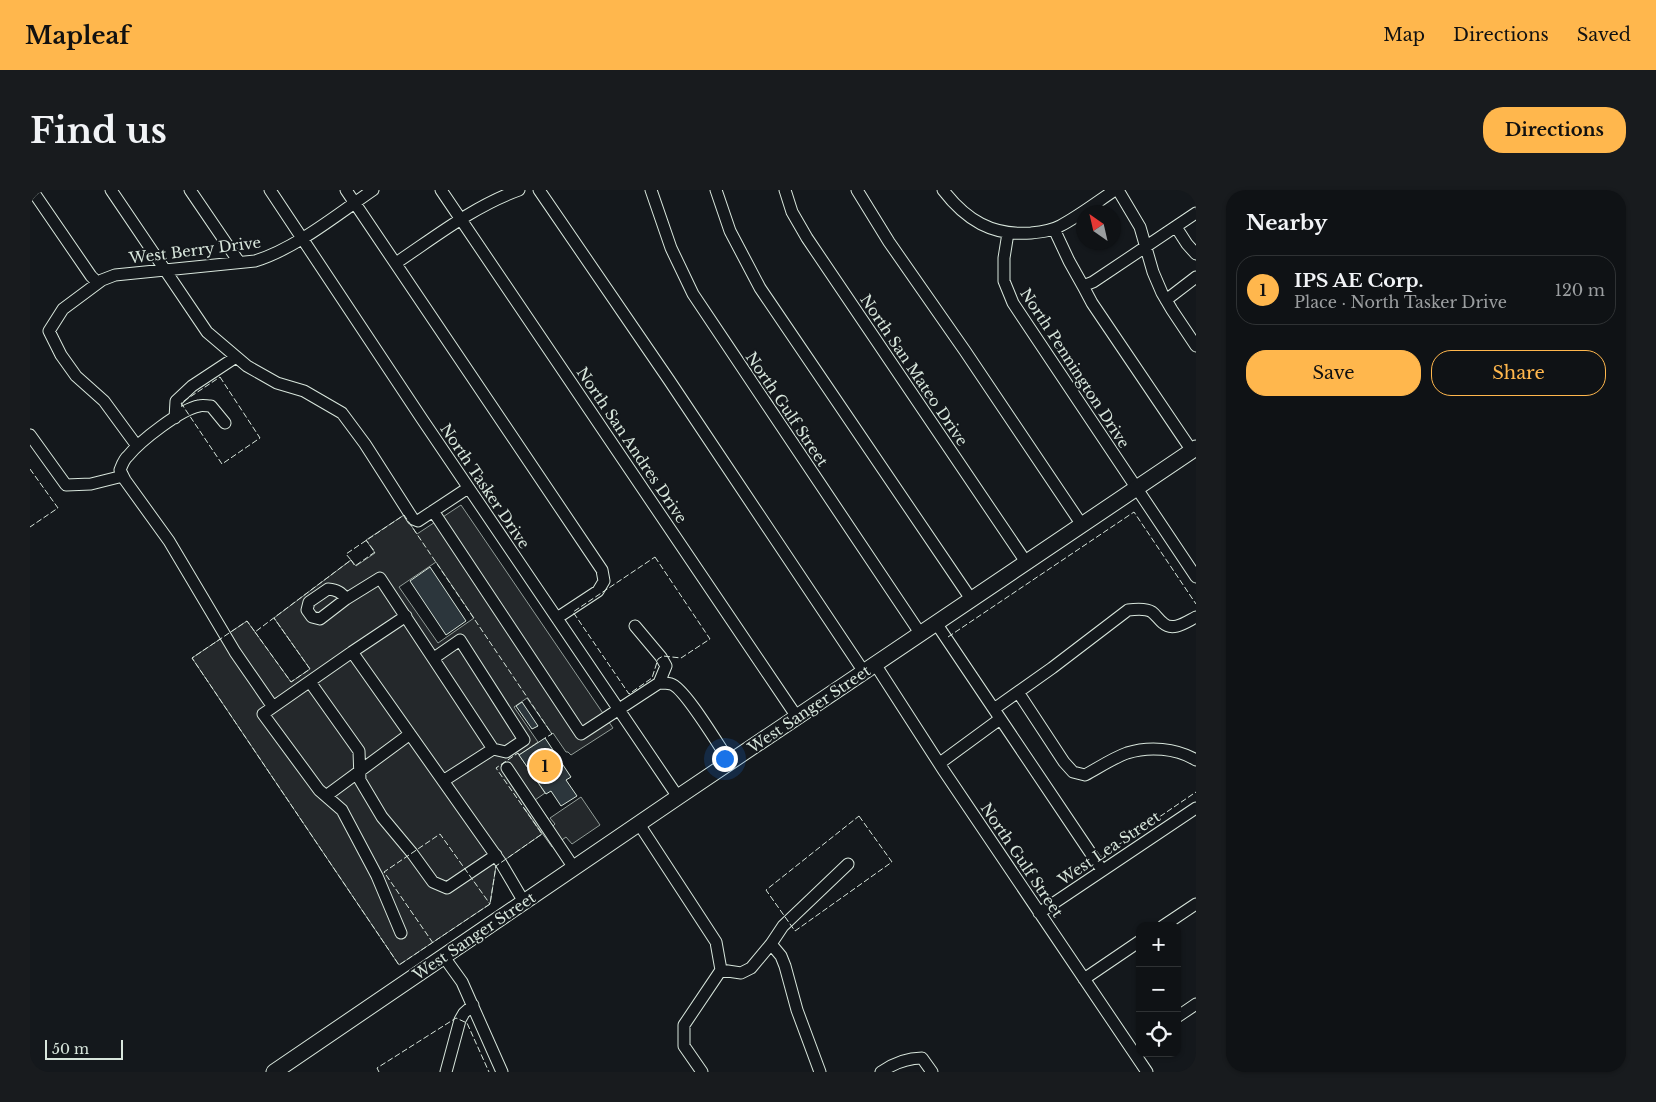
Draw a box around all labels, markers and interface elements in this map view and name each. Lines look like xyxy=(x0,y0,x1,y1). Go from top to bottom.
text: Mapleaf xyxy=(25,21,130,50)
text: Map xyxy=(1383,24,1425,46)
text: Directions xyxy=(1453,24,1549,46)
text: Saved xyxy=(1577,24,1631,46)
button: Directions xyxy=(1483,107,1626,153)
text: Find us xyxy=(30,109,167,152)
north arrow xyxy=(1076,205,1121,250)
text: Nearby xyxy=(1246,210,1327,236)
street label: West Berry Drive xyxy=(127,232,262,268)
text: IPS AE Corp. xyxy=(1294,269,1423,292)
text: 1 xyxy=(1260,280,1266,300)
text: 120 m xyxy=(1555,280,1605,300)
street label: North Pennington Drive xyxy=(1016,284,1134,452)
street label: North San Mateo Drive xyxy=(856,291,972,449)
text: Place · North Tasker Drive xyxy=(1294,292,1507,312)
street label: North Gulf Street xyxy=(742,348,832,470)
button: Save xyxy=(1246,350,1421,396)
button: Share xyxy=(1431,350,1606,396)
street label: North San Andres Drive xyxy=(573,363,691,527)
street label: North Tasker Drive xyxy=(436,420,534,552)
street label: West Sanger Street xyxy=(743,661,874,758)
your location xyxy=(712,746,738,772)
pin: 1 xyxy=(529,747,561,785)
street label: North Gulf Street xyxy=(977,799,1067,921)
street label: West Lea Street xyxy=(1054,807,1164,890)
street label: West Sanger Street xyxy=(408,888,539,985)
map controls xyxy=(1136,922,1181,1057)
button: + xyxy=(1136,922,1181,967)
button: − xyxy=(1136,967,1181,1012)
button: locate xyxy=(1136,1012,1181,1057)
scale bar xyxy=(45,1037,122,1060)
text: 50 m xyxy=(52,1040,89,1058)

